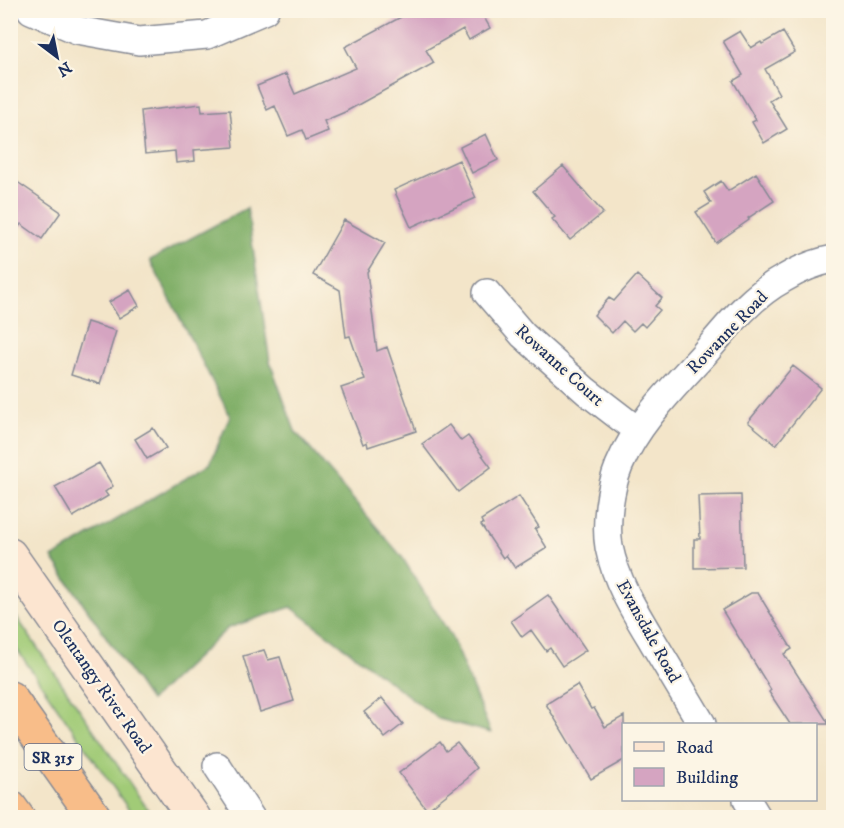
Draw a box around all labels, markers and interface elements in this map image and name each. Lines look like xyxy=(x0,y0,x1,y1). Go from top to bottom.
north arrow xyxy=(27,27,87,87)
text: N xyxy=(54,57,75,81)
street label: Rowanne Road xyxy=(683,287,773,379)
street label: Rowanne Court xyxy=(510,320,608,411)
street label: Evansdale Road xyxy=(611,576,685,687)
street label: Olentangy River Road xyxy=(47,615,156,758)
legend xyxy=(622,723,817,801)
text: Road xyxy=(676,737,713,759)
road number: SR 315 xyxy=(25,744,82,770)
text: Building xyxy=(676,767,738,789)

